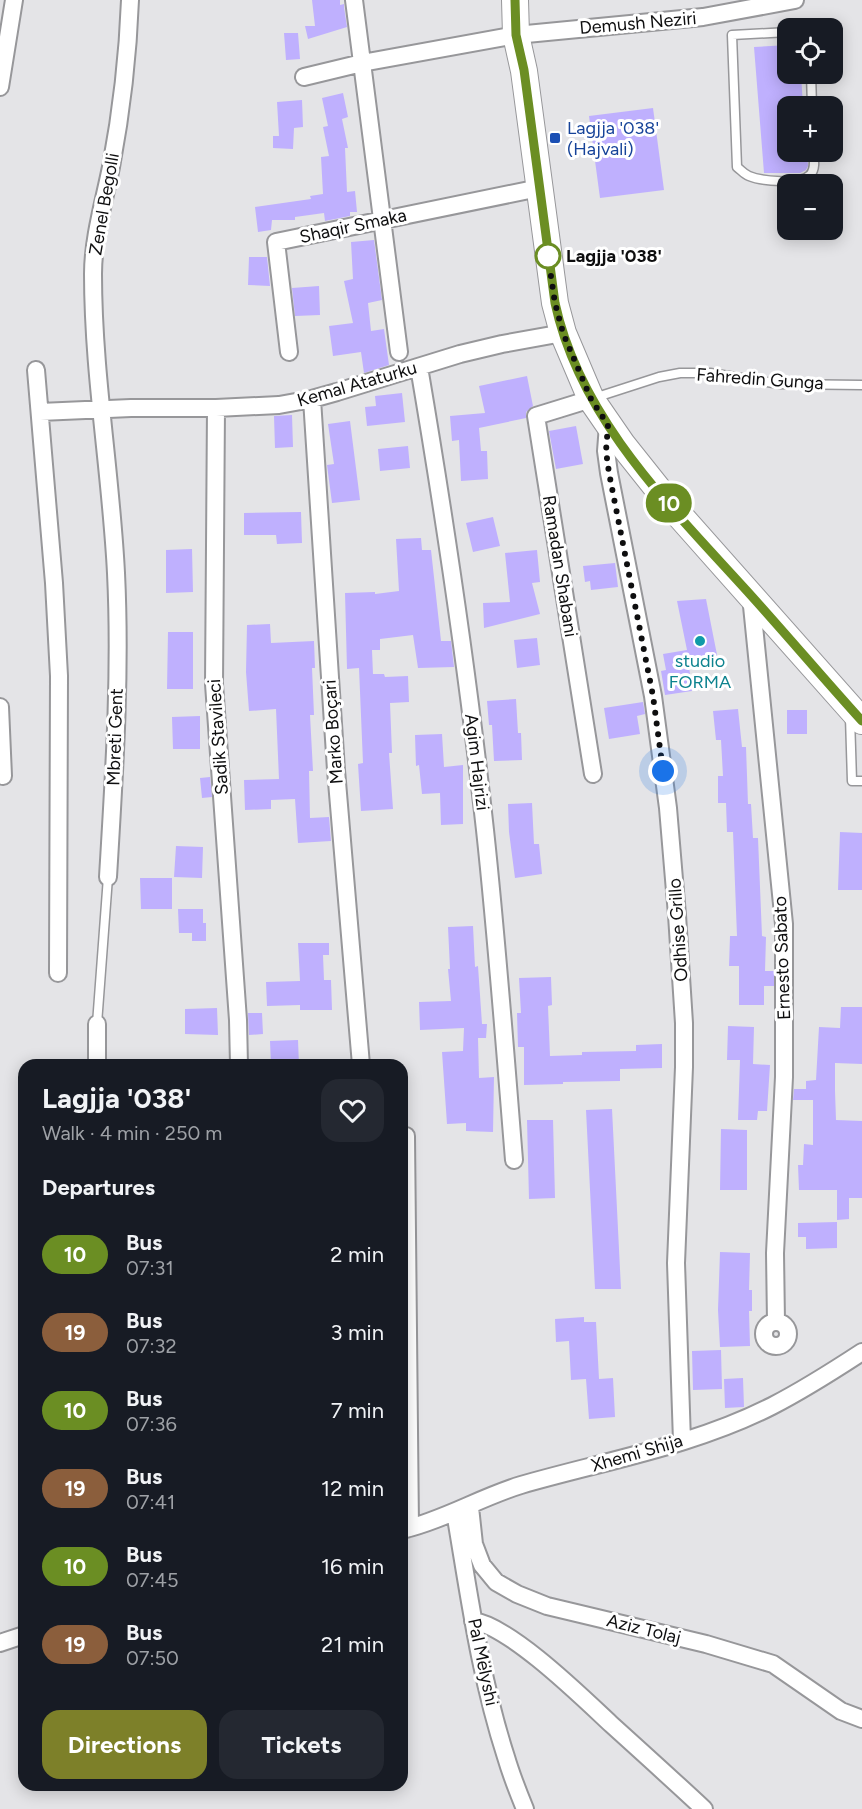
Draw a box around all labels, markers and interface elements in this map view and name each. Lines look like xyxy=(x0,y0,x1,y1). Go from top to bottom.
street label: Demush Neziri xyxy=(579,7,697,39)
map controls xyxy=(777,18,843,240)
button: locate xyxy=(777,18,843,84)
button: + xyxy=(777,96,843,162)
place label: Lagjja '038' (Hajvali) xyxy=(567,117,659,160)
marker: Lagjja '038' (Hajvali) xyxy=(548,131,562,145)
street label: Zenel Begolli xyxy=(84,151,124,257)
button: − xyxy=(777,174,843,240)
street label: Shaqir Smaka xyxy=(298,204,408,248)
marker: Lagjja '038' xyxy=(535,243,561,269)
place label: Lagjja '038' xyxy=(566,245,662,267)
street label: Kemal Ataturku xyxy=(295,356,419,412)
street label: Fahredin Gunga xyxy=(696,364,824,394)
line badge: 10 xyxy=(642,484,696,522)
text: 10 xyxy=(658,491,680,516)
street label: Ramadan Shabani xyxy=(538,493,582,639)
marker: studio FORMA xyxy=(693,634,707,648)
place label: studio FORMA xyxy=(669,650,731,693)
street label: Sadik Stavileci xyxy=(203,678,233,796)
street label: Marko Boçari xyxy=(318,679,348,785)
street label: Mbreti Gent xyxy=(102,688,128,786)
street label: Agim Hajrizi xyxy=(460,712,494,812)
your location xyxy=(648,756,678,786)
street label: Odhise Grillo xyxy=(663,878,693,982)
street label: Ernesto Sabato xyxy=(769,896,795,1020)
button: heart xyxy=(321,1079,384,1142)
text: Lagjja '038' xyxy=(42,1081,191,1115)
text: Walk · 4 min · 250 m xyxy=(42,1121,222,1145)
text: Departures xyxy=(42,1174,155,1201)
text: Bus xyxy=(126,1229,162,1256)
text: 2 min xyxy=(330,1241,384,1268)
text: 10 xyxy=(64,1242,86,1267)
text: 07:31 xyxy=(126,1256,174,1280)
text: Bus xyxy=(126,1307,162,1334)
text: 3 min xyxy=(330,1319,384,1346)
text: 19 xyxy=(64,1320,86,1345)
text: 07:32 xyxy=(126,1334,177,1358)
text: Bus xyxy=(126,1385,162,1412)
text: 7 min xyxy=(331,1397,384,1424)
text: 10 xyxy=(64,1398,86,1423)
text: 07:36 xyxy=(126,1412,177,1436)
street label: Xhemi Shija xyxy=(589,1429,685,1477)
text: Bus xyxy=(126,1463,162,1490)
text: 12 min xyxy=(321,1475,384,1502)
text: 19 xyxy=(64,1476,86,1501)
text: 07:41 xyxy=(126,1490,175,1514)
text: Bus xyxy=(126,1541,162,1568)
text: 16 min xyxy=(321,1553,384,1580)
text: 10 xyxy=(64,1554,86,1579)
text: 07:45 xyxy=(126,1568,179,1592)
street label: Aziz Tolaj xyxy=(605,1609,683,1649)
street label: Pal Mëlyshi xyxy=(463,1616,503,1708)
text: Bus xyxy=(126,1619,162,1646)
text: 21 min xyxy=(321,1631,384,1658)
text: 19 xyxy=(64,1632,86,1657)
text: 07:50 xyxy=(126,1646,179,1670)
button: Directions xyxy=(42,1710,207,1779)
button: Tickets xyxy=(219,1710,384,1779)

